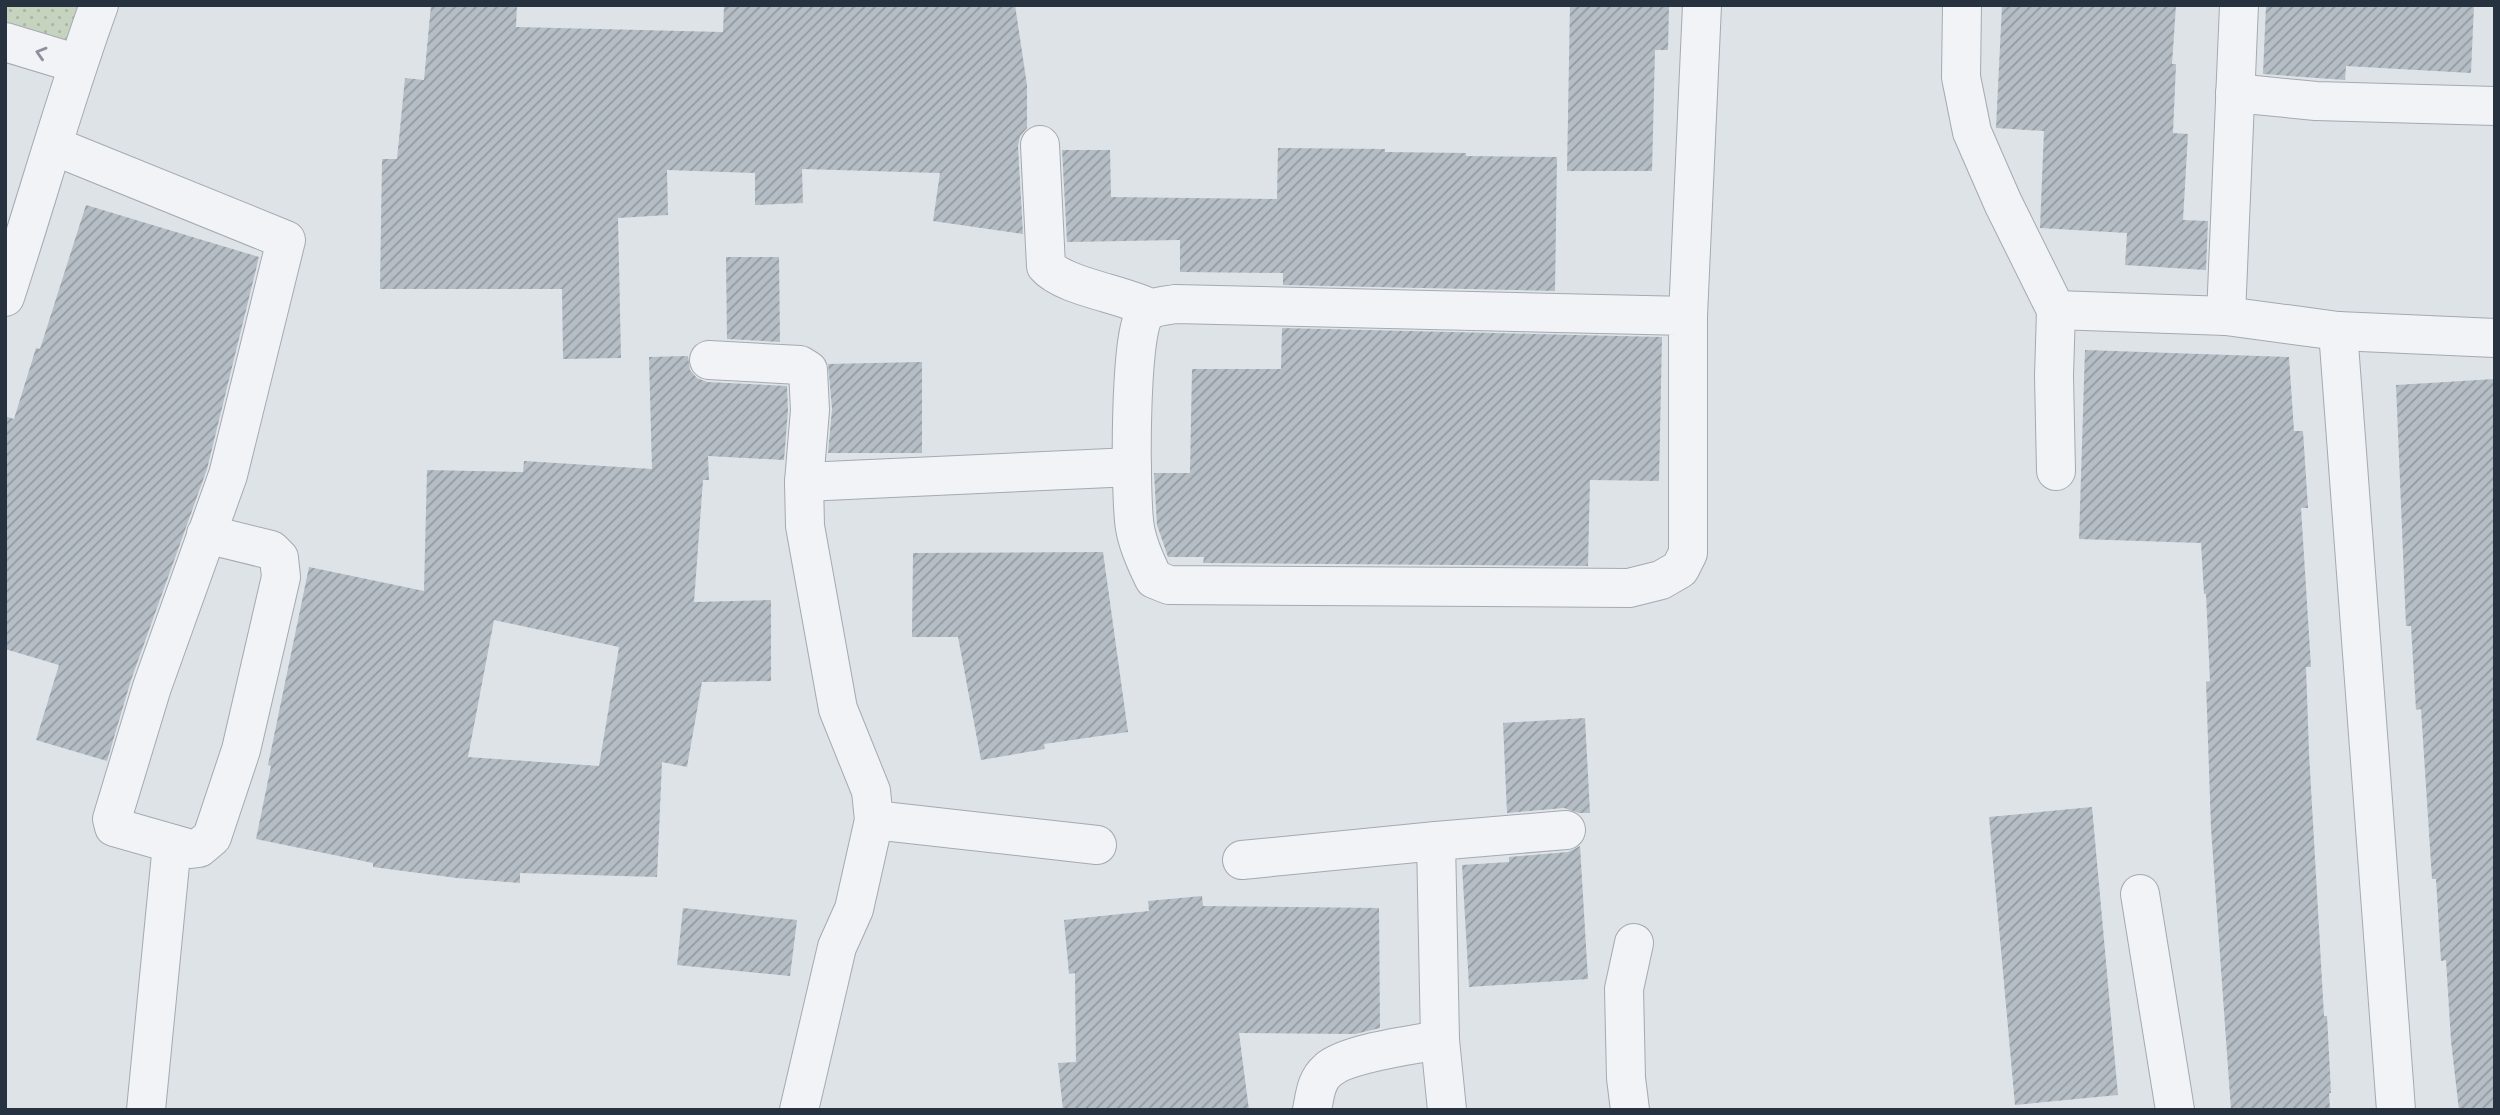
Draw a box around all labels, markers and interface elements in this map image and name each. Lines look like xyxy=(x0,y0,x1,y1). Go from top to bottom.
one-way arrow xyxy=(36,47,48,61)

